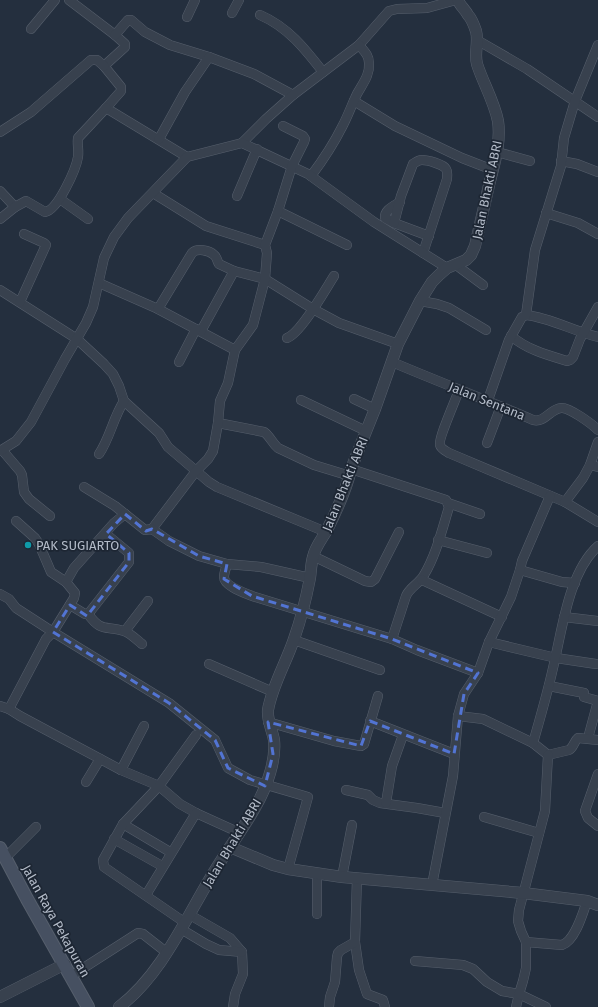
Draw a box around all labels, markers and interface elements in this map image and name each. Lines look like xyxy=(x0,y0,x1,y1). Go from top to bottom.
street label: Jalan Bhakti ABRI xyxy=(469,139,505,241)
street label: Jalan Sentana xyxy=(447,379,527,423)
street label: Jalan Bhakti ABRI xyxy=(319,434,371,534)
place label: PAK SUGIARTO xyxy=(36,538,119,553)
marker: PAK SUGIARTO xyxy=(23,540,33,550)
street label: Jalan Bhakti ABRI xyxy=(200,796,264,890)
street label: Jalan Raya Pekapuran xyxy=(19,862,93,980)

